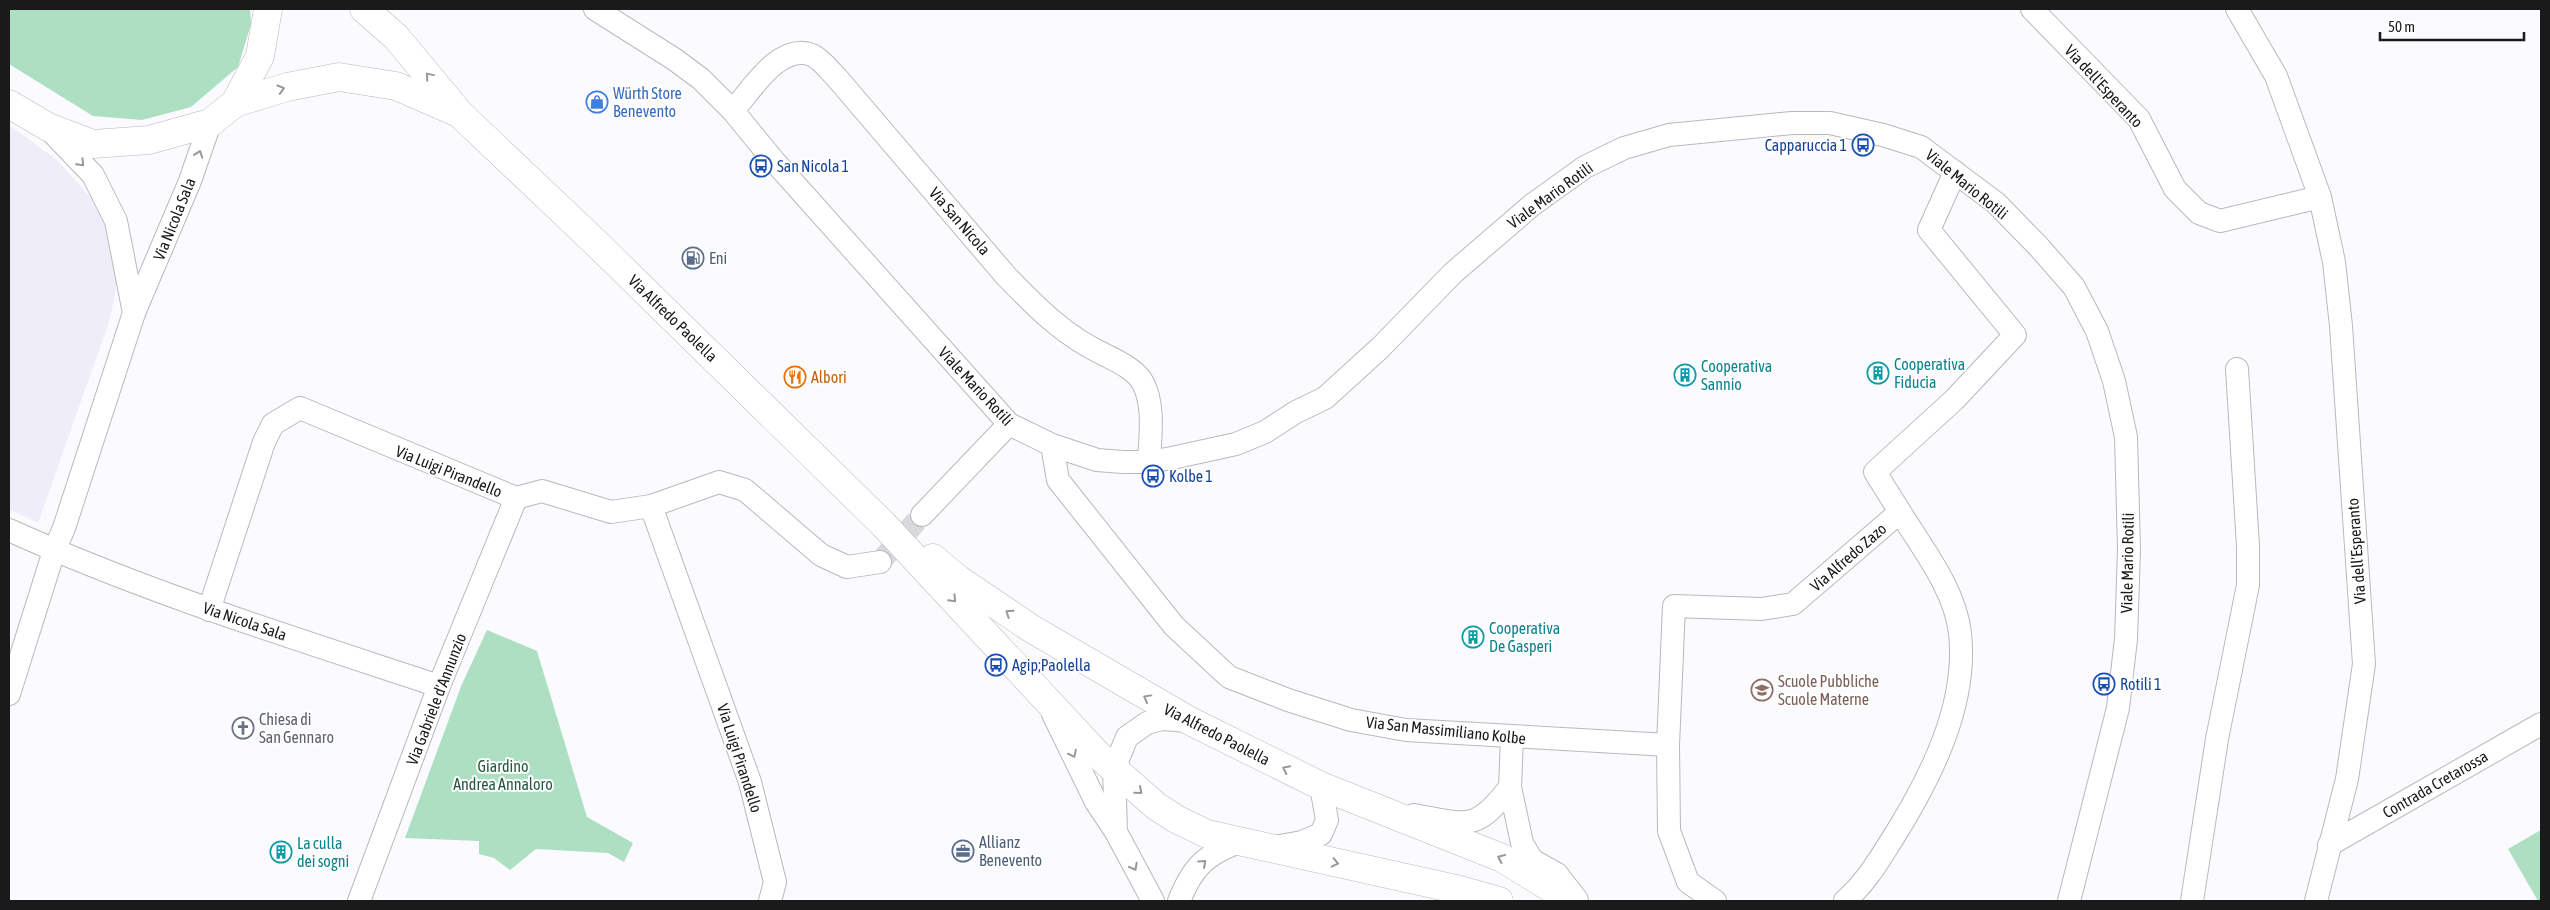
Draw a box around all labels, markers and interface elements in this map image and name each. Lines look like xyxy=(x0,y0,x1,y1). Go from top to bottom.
scale bar xyxy=(2380,10,2524,42)
text: 50 m xyxy=(2388,18,2415,35)
street label: Via dell'Esperanto xyxy=(2061,41,2147,132)
one-way arrow xyxy=(426,73,435,82)
place label: Würth Store Benevento xyxy=(613,84,682,120)
one-way arrow xyxy=(277,85,285,95)
shop icon: Würth Store Benevento xyxy=(585,90,609,114)
bus stop icon: Capparuccia 1 xyxy=(1851,133,1875,157)
place label: Capparuccia 1 xyxy=(1765,136,1847,155)
street label: Viale Mario Rotili xyxy=(1922,145,2012,223)
one-way arrow xyxy=(193,151,203,159)
bus stop icon: San Nicola 1 xyxy=(749,154,773,178)
one-way arrow xyxy=(75,157,84,166)
place label: San Nicola 1 xyxy=(777,157,849,175)
street label: Viale Mario Rotili xyxy=(1504,158,1596,232)
street label: Via Nicola Sala xyxy=(149,175,199,263)
street label: Via San Nicola xyxy=(926,184,994,258)
fuel station icon: Eni xyxy=(681,246,705,270)
place label: Eni xyxy=(709,249,727,267)
street label: Via Alfredo Paolella xyxy=(625,271,721,365)
street label: Viale Mario Rotili xyxy=(935,343,1017,429)
place label: Cooperativa Fiducia xyxy=(1894,355,1965,391)
place label: Cooperativa Sannio xyxy=(1701,357,1772,393)
building icon: Cooperativa Fiducia xyxy=(1866,361,1890,385)
building icon: Cooperativa Sannio xyxy=(1673,363,1697,387)
restaurant icon: Albori xyxy=(783,365,807,389)
place label: Albori xyxy=(811,368,847,386)
street label: Via Luigi Pirandello xyxy=(393,441,505,501)
bus stop icon: Kolbe 1 xyxy=(1141,464,1165,488)
place label: Kolbe 1 xyxy=(1169,467,1213,485)
street label: Via dell'Esperanto xyxy=(2343,497,2370,604)
street label: Viale Mario Rotili xyxy=(2117,513,2137,613)
street label: Via Alfredo Zazo xyxy=(1806,519,1890,595)
one-way arrow xyxy=(947,593,956,602)
street label: Via Nicola Sala xyxy=(201,598,289,644)
one-way arrow xyxy=(1005,610,1014,619)
place label: Cooperativa De Gasperi xyxy=(1489,619,1560,656)
building icon: Cooperativa De Gasperi xyxy=(1461,625,1485,649)
street label: Via Gabriele d'Annunzio xyxy=(403,630,469,768)
bus stop icon: Agip;Paolella xyxy=(984,653,1008,677)
place label: Agip;Paolella xyxy=(1012,656,1091,675)
place label: Scuole Pubbliche Scuole Materne xyxy=(1778,672,1879,708)
bus stop icon: Rotili 1 xyxy=(2092,672,2116,696)
place label: Rotili 1 xyxy=(2120,675,2161,693)
school or university icon: Scuole Pubbliche Scuole Materne xyxy=(1750,678,1774,702)
one-way arrow xyxy=(1144,694,1153,704)
street label: Via Alfredo Paolella xyxy=(1161,700,1273,768)
street label: Via Luigi Pirandello xyxy=(713,701,766,815)
place label: Chiesa di San Gennaro xyxy=(259,710,334,746)
street label: Via San Massimiliano Kolbe xyxy=(1365,713,1527,747)
church icon: Chiesa di San Gennaro xyxy=(231,716,255,740)
street label: Contrada Cretarossa xyxy=(2379,747,2491,821)
one-way arrow xyxy=(1066,749,1076,758)
park label: Giardino Andrea Annaloro xyxy=(453,757,553,793)
one-way arrow xyxy=(1282,764,1291,775)
one-way arrow xyxy=(1134,785,1143,794)
place label: Allianz Benevento xyxy=(979,833,1042,869)
place label: La culla dei sogni xyxy=(297,834,349,871)
office icon: Allianz Benevento xyxy=(951,839,975,863)
building icon: La culla dei sogni xyxy=(269,840,293,864)
one-way arrow xyxy=(1497,854,1506,864)
one-way arrow xyxy=(1331,857,1340,868)
one-way arrow xyxy=(1197,860,1206,869)
one-way arrow xyxy=(1128,861,1138,870)

